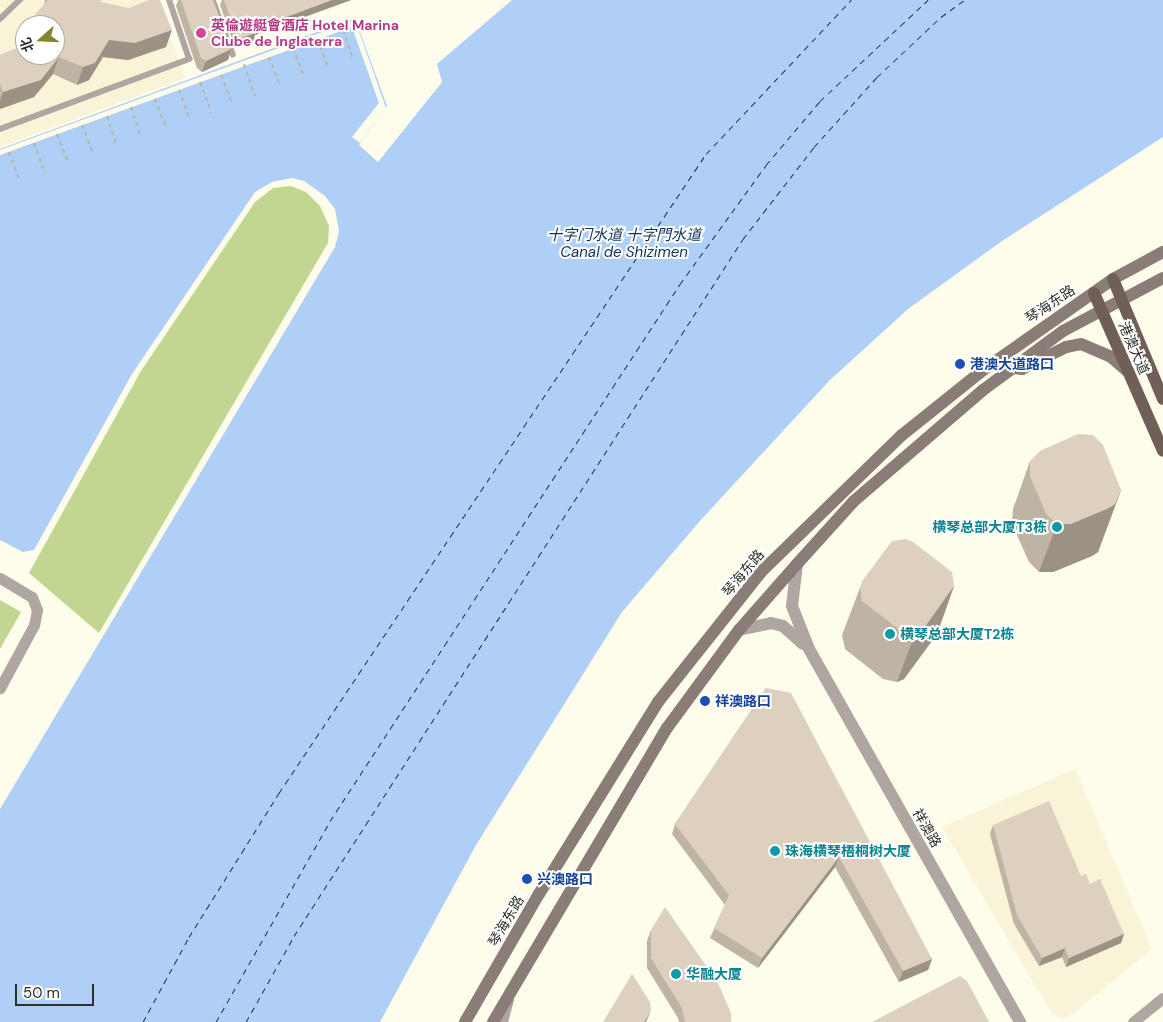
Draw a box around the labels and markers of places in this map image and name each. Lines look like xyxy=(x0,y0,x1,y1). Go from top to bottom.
place label: 英倫遊艇會酒店 Hotel Marina Clube de Inglaterra xyxy=(211,17,399,49)
marker: 英倫遊艇會酒店 Hotel Marina Clube de Inglaterra xyxy=(195,27,207,39)
place label: 港澳大道路口 xyxy=(970,356,1054,372)
marker: 港澳大道路口 xyxy=(954,358,966,370)
place label: 横琴总部大厦T3栋 xyxy=(932,519,1047,535)
marker: 横琴总部大厦T3栋 xyxy=(1051,521,1063,533)
place label: 横琴总部大厦T2栋 xyxy=(900,626,1014,642)
marker: 横琴总部大厦T2栋 xyxy=(884,628,896,640)
place label: 祥澳路口 xyxy=(715,693,771,709)
marker: 祥澳路口 xyxy=(699,695,711,707)
place label: 珠海横琴梧桐树大厦 xyxy=(785,843,911,859)
marker: 珠海横琴梧桐树大厦 xyxy=(769,845,781,857)
place label: 兴澳路口 xyxy=(537,871,593,887)
marker: 兴澳路口 xyxy=(521,873,533,885)
place label: 华融大厦 xyxy=(686,966,742,982)
marker: 华融大厦 xyxy=(670,968,682,980)

